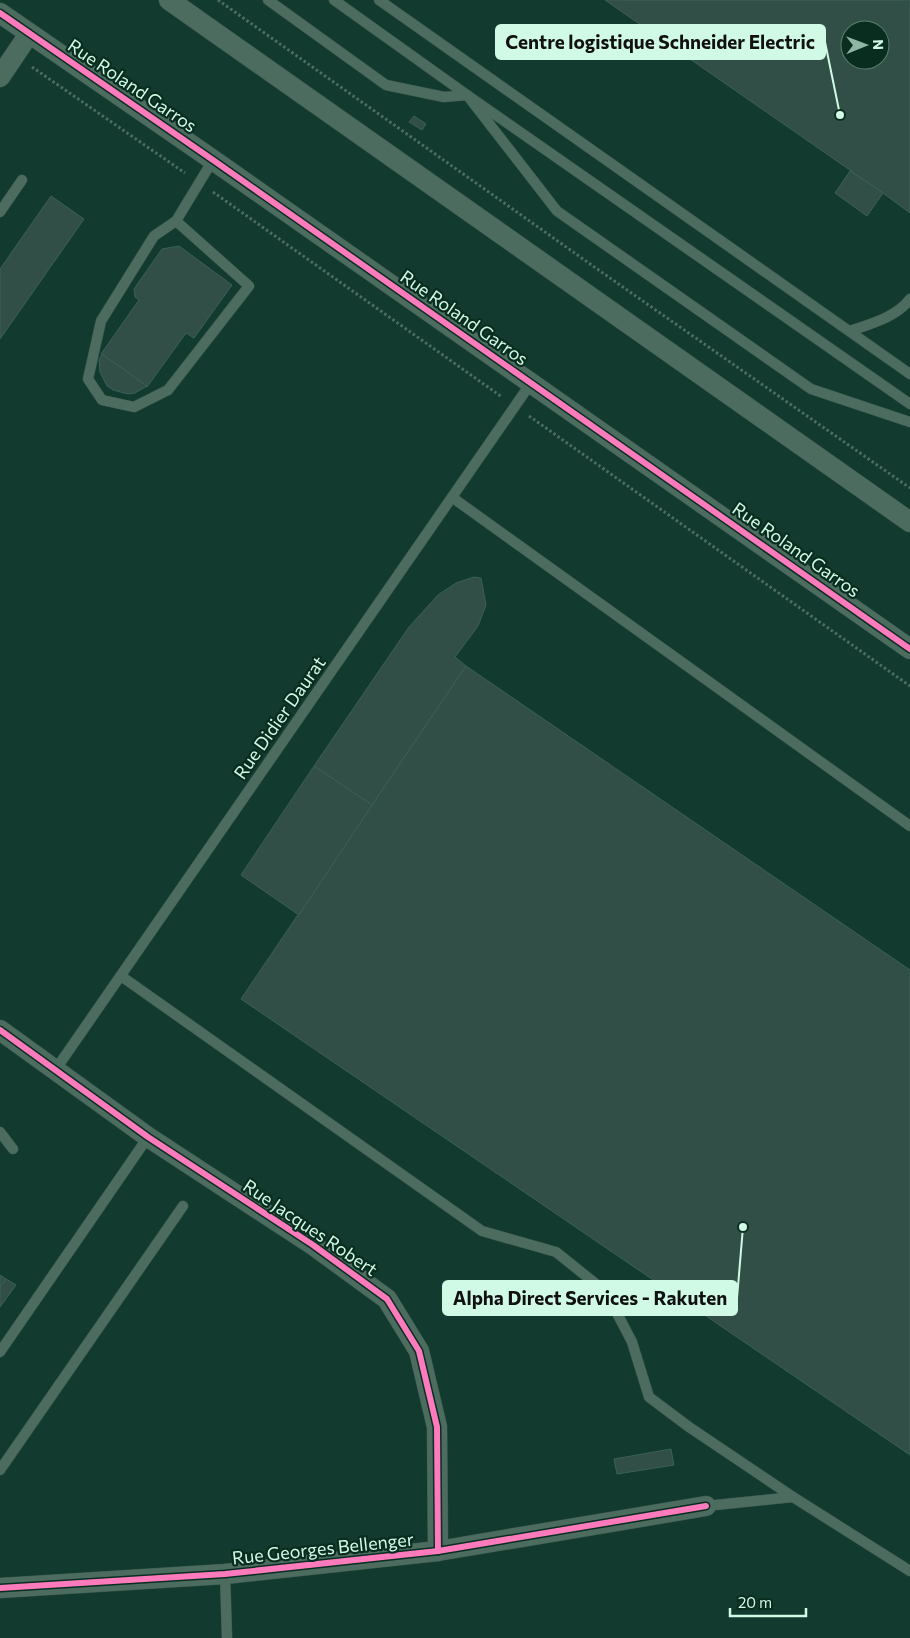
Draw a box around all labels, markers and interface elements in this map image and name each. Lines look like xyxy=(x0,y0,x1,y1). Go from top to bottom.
north arrow xyxy=(840,20,890,70)
callout: Centre logistique Schneider Electric xyxy=(496,25,825,59)
text: Centre logistique Schneider Electric xyxy=(505,30,815,53)
street label: Rue Roland Garros xyxy=(64,34,201,136)
text: N xyxy=(870,39,887,50)
street label: Rue Roland Garros xyxy=(397,265,533,369)
street label: Rue Roland Garros xyxy=(729,497,865,601)
street label: Rue Didier Daurat xyxy=(229,652,330,783)
street label: Rue Jacques Robert xyxy=(239,1174,382,1280)
callout: Alpha Direct Services - Rakuten xyxy=(443,1281,737,1315)
text: Alpha Direct Services - Rakuten xyxy=(453,1286,727,1309)
street label: Rue Georges Bellenger xyxy=(231,1528,415,1568)
scale bar xyxy=(730,1586,806,1618)
text: 20 m xyxy=(738,1593,772,1611)

